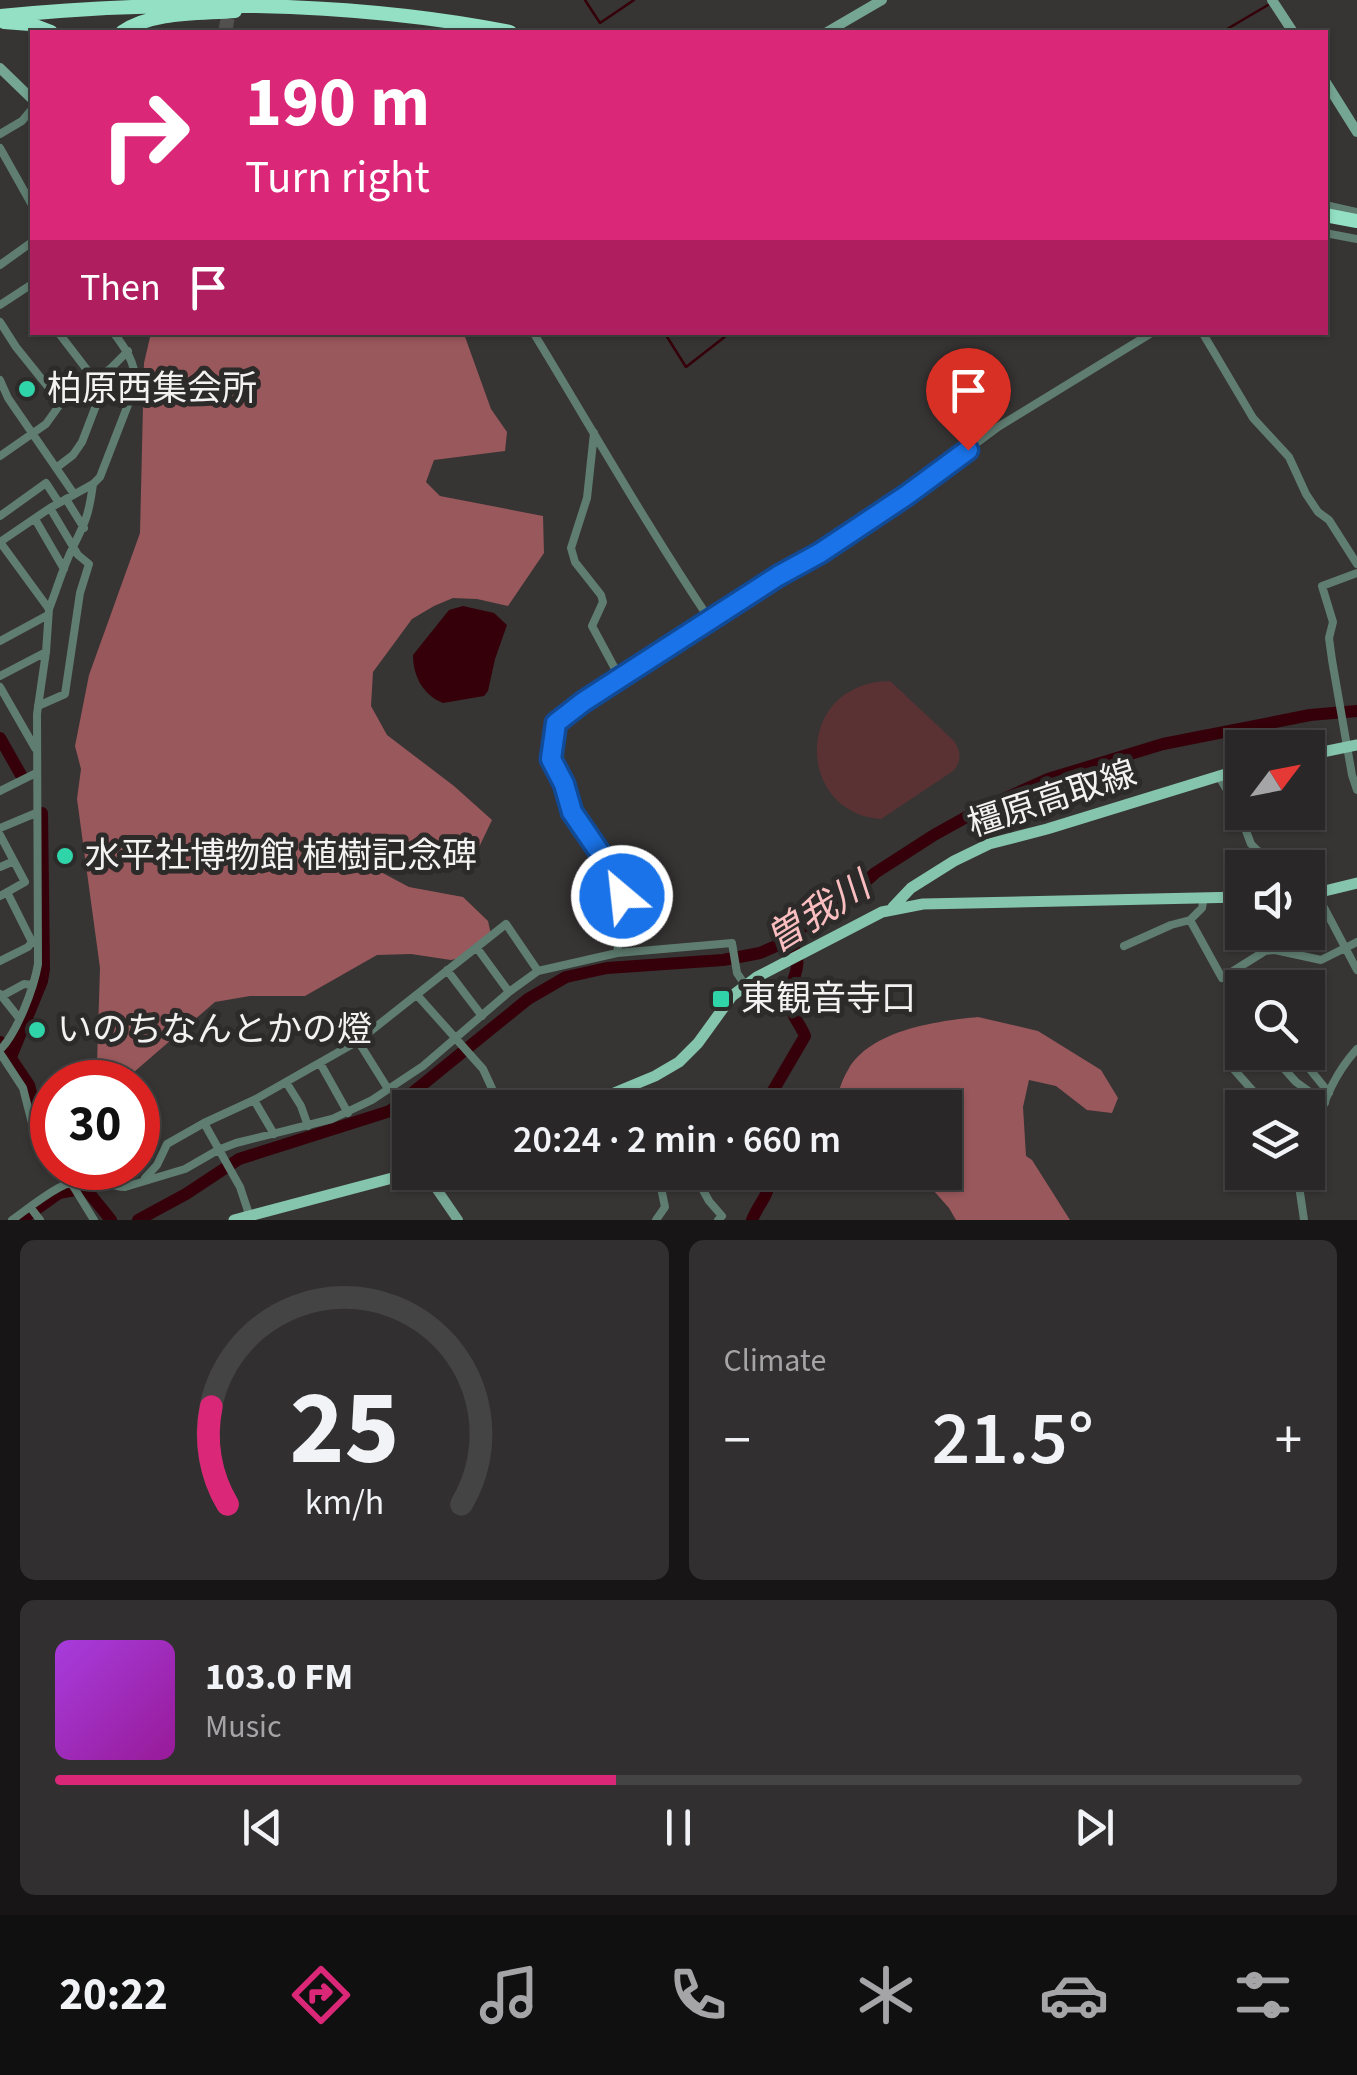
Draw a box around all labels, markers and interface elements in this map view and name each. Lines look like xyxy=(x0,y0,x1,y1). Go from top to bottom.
text: 190 m xyxy=(245,53,430,153)
icon: right xyxy=(80,70,210,200)
text: Turn right xyxy=(245,146,430,210)
icon: arrive xyxy=(181,260,236,315)
text: Then xyxy=(80,261,161,315)
pin xyxy=(926,348,1011,451)
icon: arrive xyxy=(941,363,996,418)
place label: 柏原西集会所 xyxy=(47,364,257,414)
marker: 柏原西集会所 xyxy=(16,378,38,400)
north arrow xyxy=(1225,730,1325,830)
map controls xyxy=(1225,730,1325,1190)
street label: 橿原高取線 xyxy=(961,748,1143,850)
place label: 水平社博物館 植樹記念碑 xyxy=(85,831,477,881)
position arrow xyxy=(570,844,674,948)
marker: 水平社博物館 植樹記念碑 xyxy=(54,845,76,867)
button: sound xyxy=(1225,850,1325,950)
water label: 曽我川 xyxy=(755,858,884,966)
button: search xyxy=(1225,970,1325,1070)
place label: 東観音寺口 xyxy=(741,974,916,1024)
marker: 東観音寺口 xyxy=(710,988,732,1010)
place label: いのちなんとかの燈 xyxy=(57,1005,372,1055)
marker: いのちなんとかの燈 xyxy=(26,1019,48,1041)
speed limit sign: 30 xyxy=(30,1060,160,1190)
button: layers xyxy=(1225,1090,1325,1190)
text: 20:24 · 2 min · 660 m xyxy=(513,1113,841,1167)
text: Climate xyxy=(724,1338,826,1384)
text: 25 xyxy=(289,1356,399,1504)
text: 21.5° xyxy=(932,1386,1094,1493)
text: − xyxy=(724,1402,751,1480)
text: + xyxy=(1275,1402,1302,1480)
text: km/h xyxy=(305,1477,384,1528)
text: 103.0 FM xyxy=(205,1650,353,1704)
text: Music xyxy=(205,1704,282,1750)
icon: previous xyxy=(235,1800,290,1855)
icon: pause xyxy=(651,1800,706,1855)
icon: next xyxy=(1067,1800,1122,1855)
icon: directions xyxy=(286,1960,356,2030)
icon: music xyxy=(474,1960,544,2030)
icon: phone xyxy=(663,1960,733,2030)
icon: climate xyxy=(851,1960,921,2030)
icon: car xyxy=(1039,1960,1109,2030)
icon: filters xyxy=(1228,1960,1298,2030)
text: 20:22 xyxy=(59,1963,168,2027)

